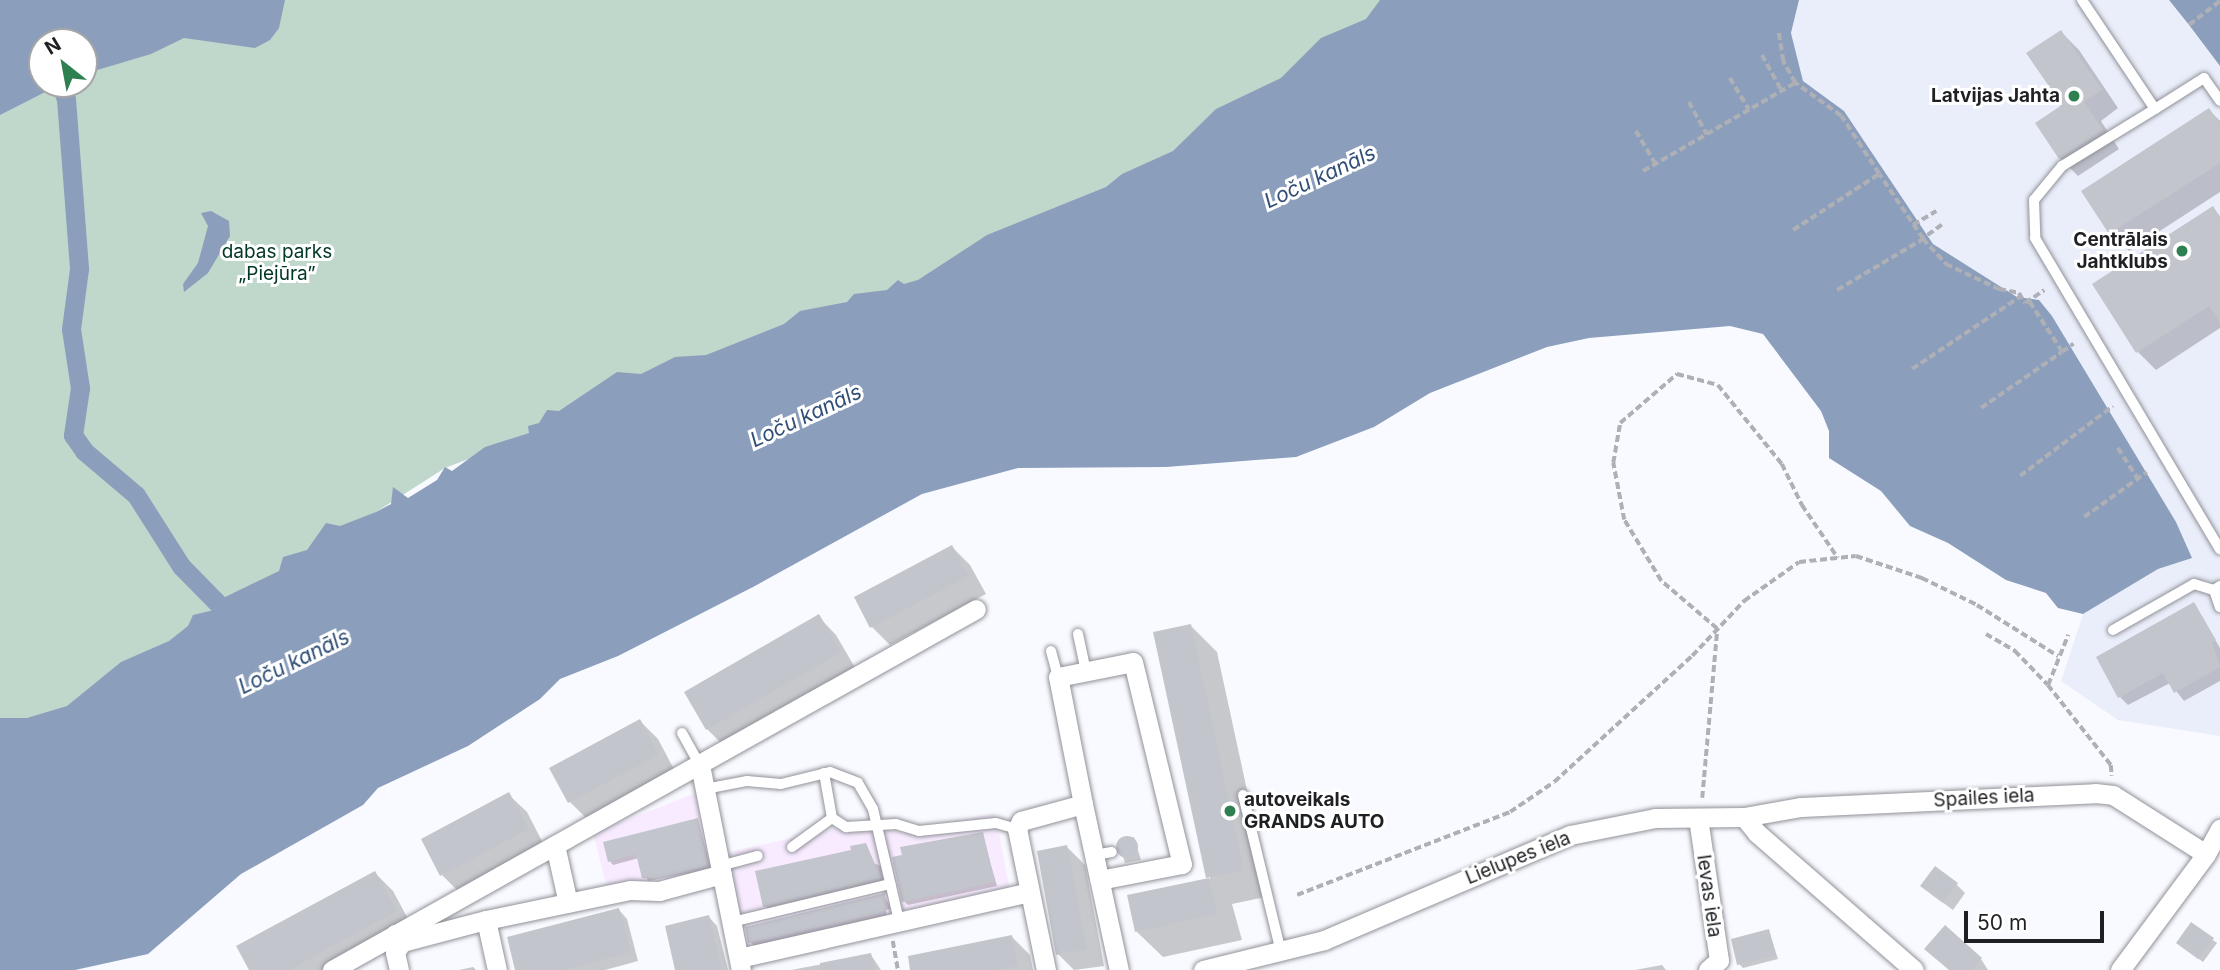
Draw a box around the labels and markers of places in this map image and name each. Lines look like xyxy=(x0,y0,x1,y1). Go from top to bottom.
place label: Latvijas Jahta xyxy=(1931,85,2060,107)
marker: Latvijas Jahta xyxy=(2066,88,2082,104)
place label: Centrālais Jahtklubs xyxy=(2073,229,2168,273)
marker: Centrālais Jahtklubs xyxy=(2174,243,2190,259)
place label: autoveikals GRANDS AUTO xyxy=(1244,789,1385,833)
marker: autoveikals GRANDS AUTO xyxy=(1222,803,1238,819)

